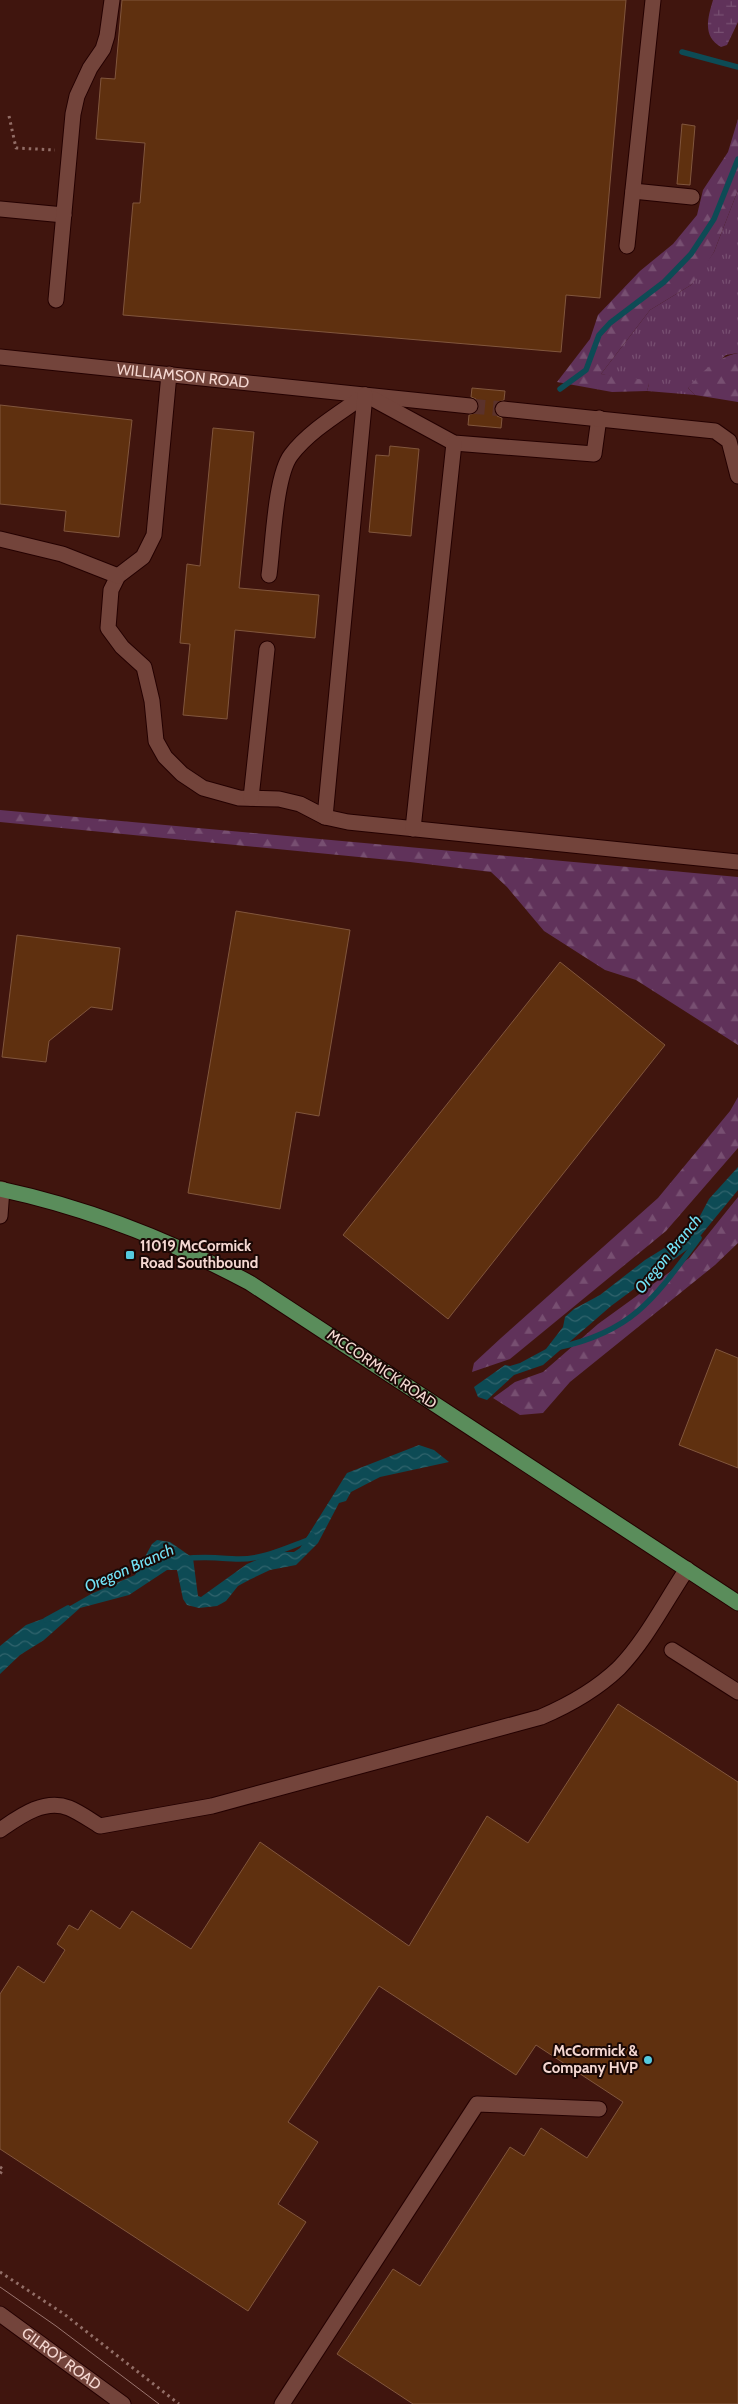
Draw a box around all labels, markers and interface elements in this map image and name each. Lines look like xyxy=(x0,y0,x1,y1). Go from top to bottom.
street label: WILLIAMSON ROAD xyxy=(116,360,250,392)
water label: Oregon Branch xyxy=(630,1211,706,1297)
place label: 11019 McCormick Road Southbound xyxy=(140,1237,258,1272)
marker: 11019 McCormick Road Southbound xyxy=(124,1249,136,1261)
street label: MCCORMICK ROAD xyxy=(324,1326,440,1412)
water label: Oregon Branch xyxy=(81,1540,177,1596)
place label: McCormick & Company HVP xyxy=(543,2042,639,2077)
marker: McCormick & Company HVP xyxy=(642,2054,654,2066)
street label: GILROY ROAD xyxy=(18,2324,105,2394)

